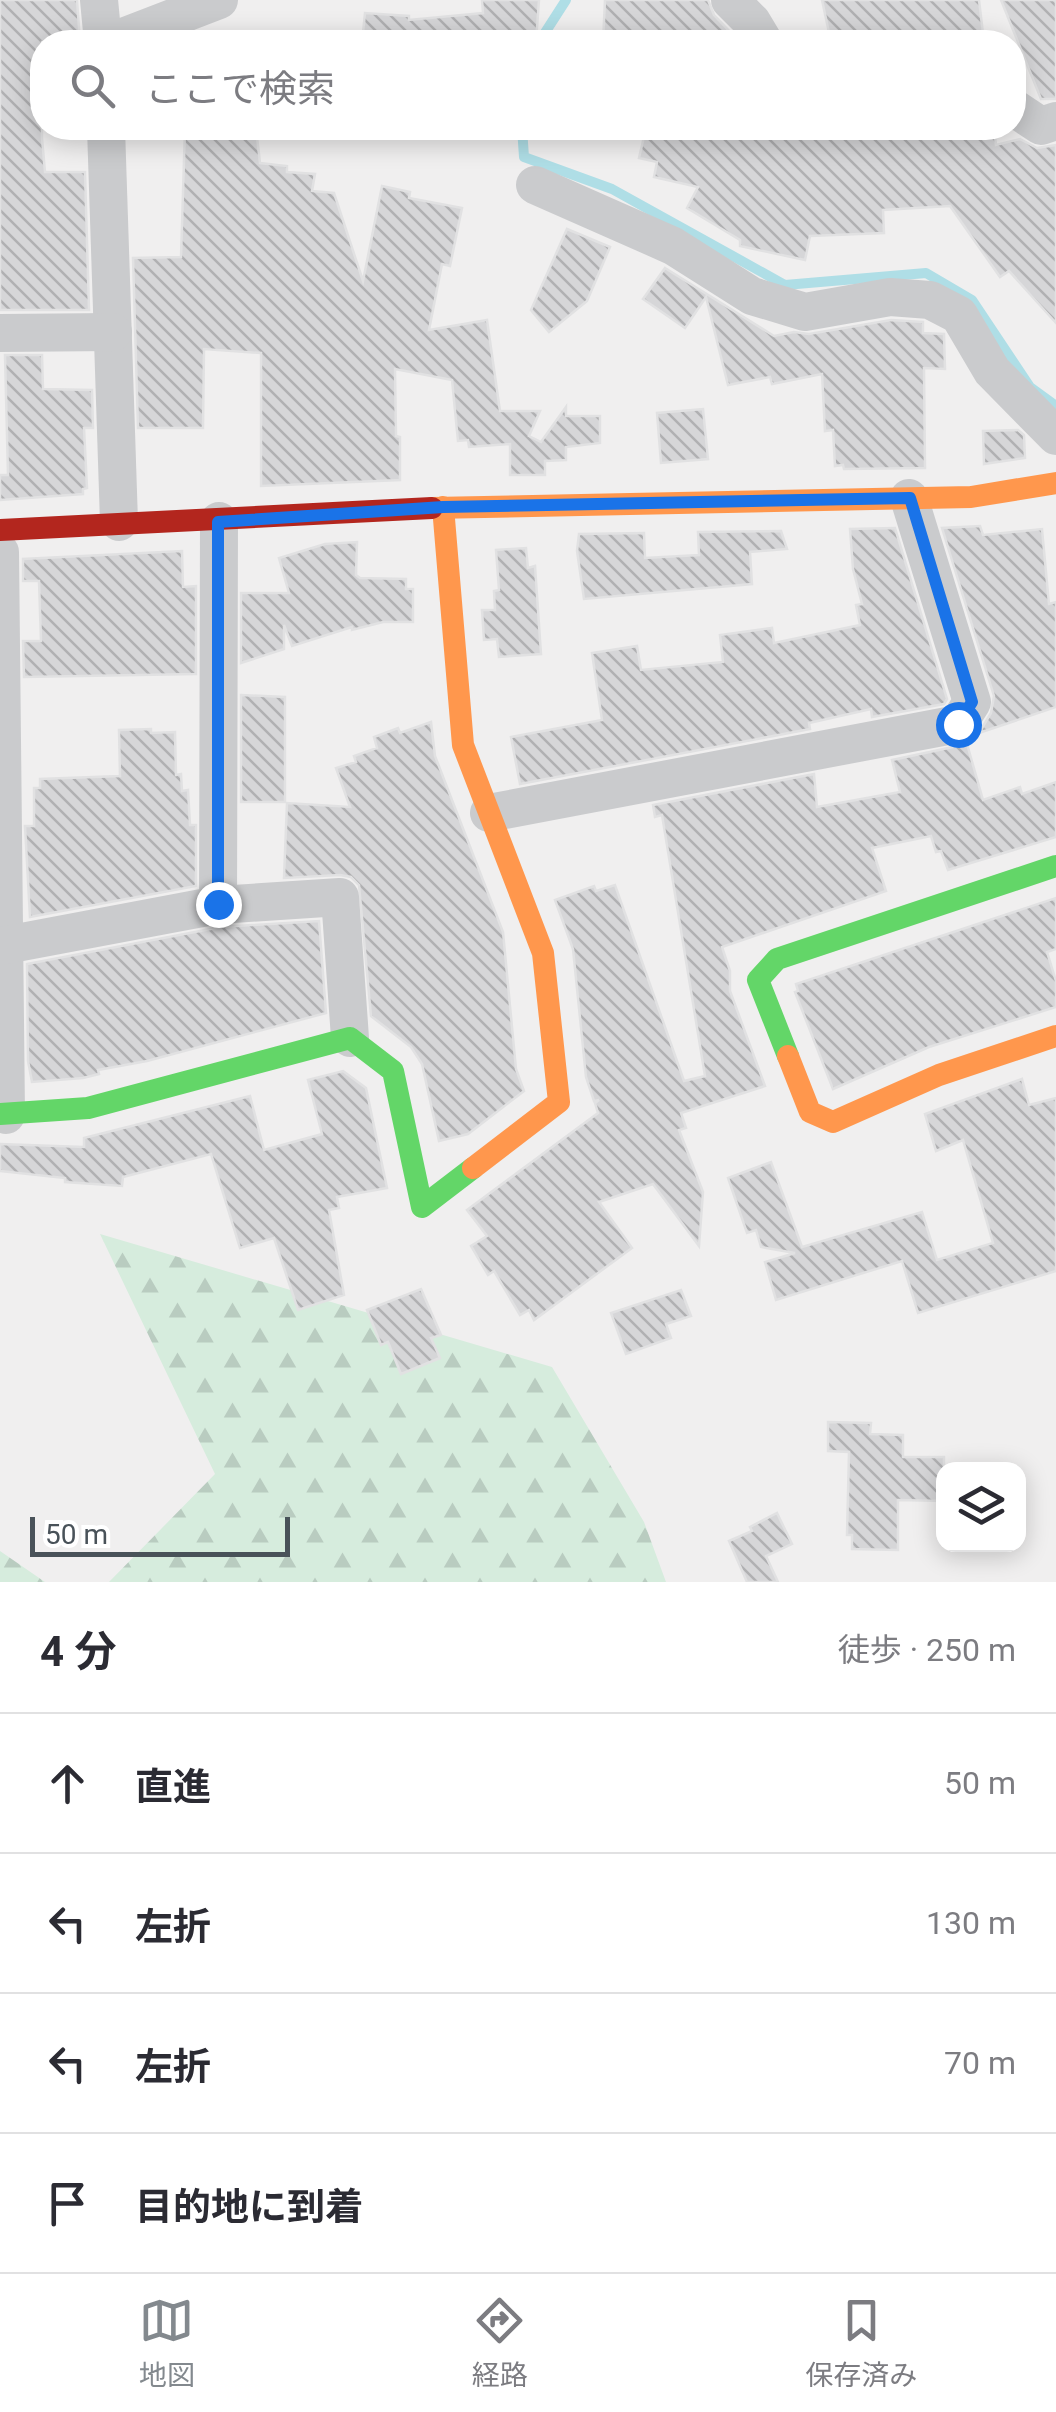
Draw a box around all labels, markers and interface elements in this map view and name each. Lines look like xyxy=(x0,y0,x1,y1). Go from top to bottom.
search box xyxy=(30,30,1026,140)
icon: search xyxy=(65,58,120,113)
text: ここで検索 xyxy=(145,67,335,111)
route start xyxy=(936,702,982,748)
route end xyxy=(196,882,242,928)
map controls xyxy=(936,1462,1026,1552)
button: layers xyxy=(936,1462,1026,1552)
scale bar xyxy=(30,1512,290,1556)
text: 50 m xyxy=(45,1518,108,1551)
text: 4 分 xyxy=(40,1627,117,1676)
text: 徒歩 · 250 m xyxy=(838,1631,1016,1669)
icon: ahead xyxy=(40,1756,95,1811)
text: 50 m xyxy=(944,1764,1016,1802)
text: 直進 xyxy=(135,1765,211,1809)
icon: left xyxy=(40,1896,95,1951)
text: 130 m xyxy=(926,1904,1016,1942)
text: 左折 xyxy=(135,1905,211,1949)
icon: left xyxy=(40,2036,95,2091)
text: 70 m xyxy=(944,2044,1016,2082)
text: 左折 xyxy=(135,2045,211,2089)
icon: arrive xyxy=(40,2176,95,2231)
text: 目的地に到着 xyxy=(135,2185,363,2229)
tab: 地図 xyxy=(139,2293,195,2393)
tab: 経路 xyxy=(472,2293,528,2393)
tab: 保存済み xyxy=(805,2293,917,2393)

